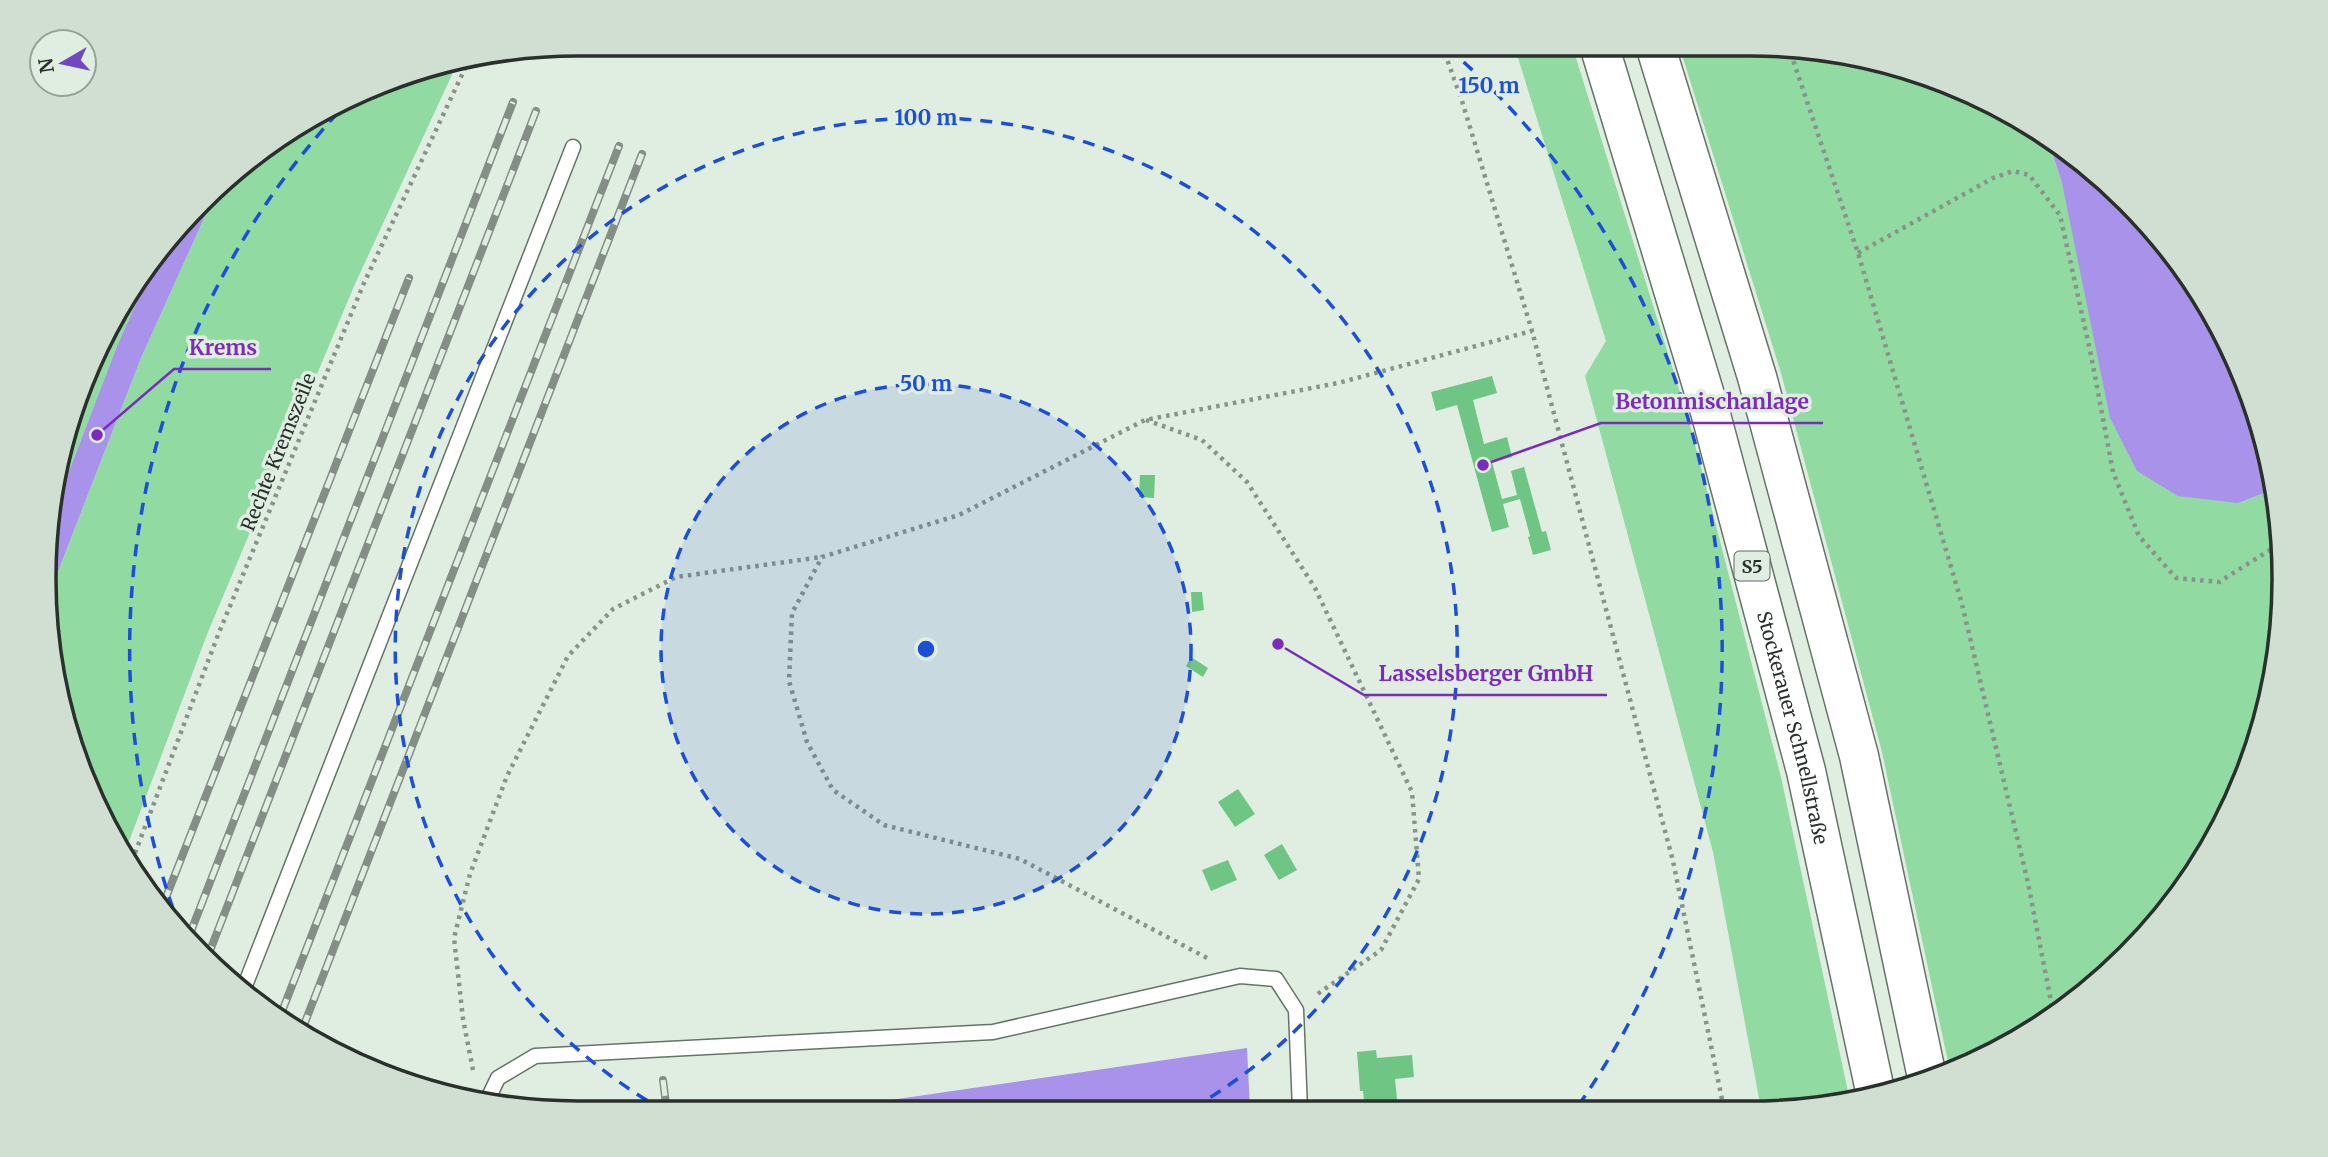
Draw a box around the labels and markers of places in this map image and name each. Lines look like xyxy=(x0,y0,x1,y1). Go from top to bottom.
callout: Krems xyxy=(174,327,271,369)
callout: Betonmischanlage xyxy=(1601,381,1823,423)
centre of rings xyxy=(914,637,938,661)
callout: Lasselsberger GmbH xyxy=(1364,653,1607,695)

